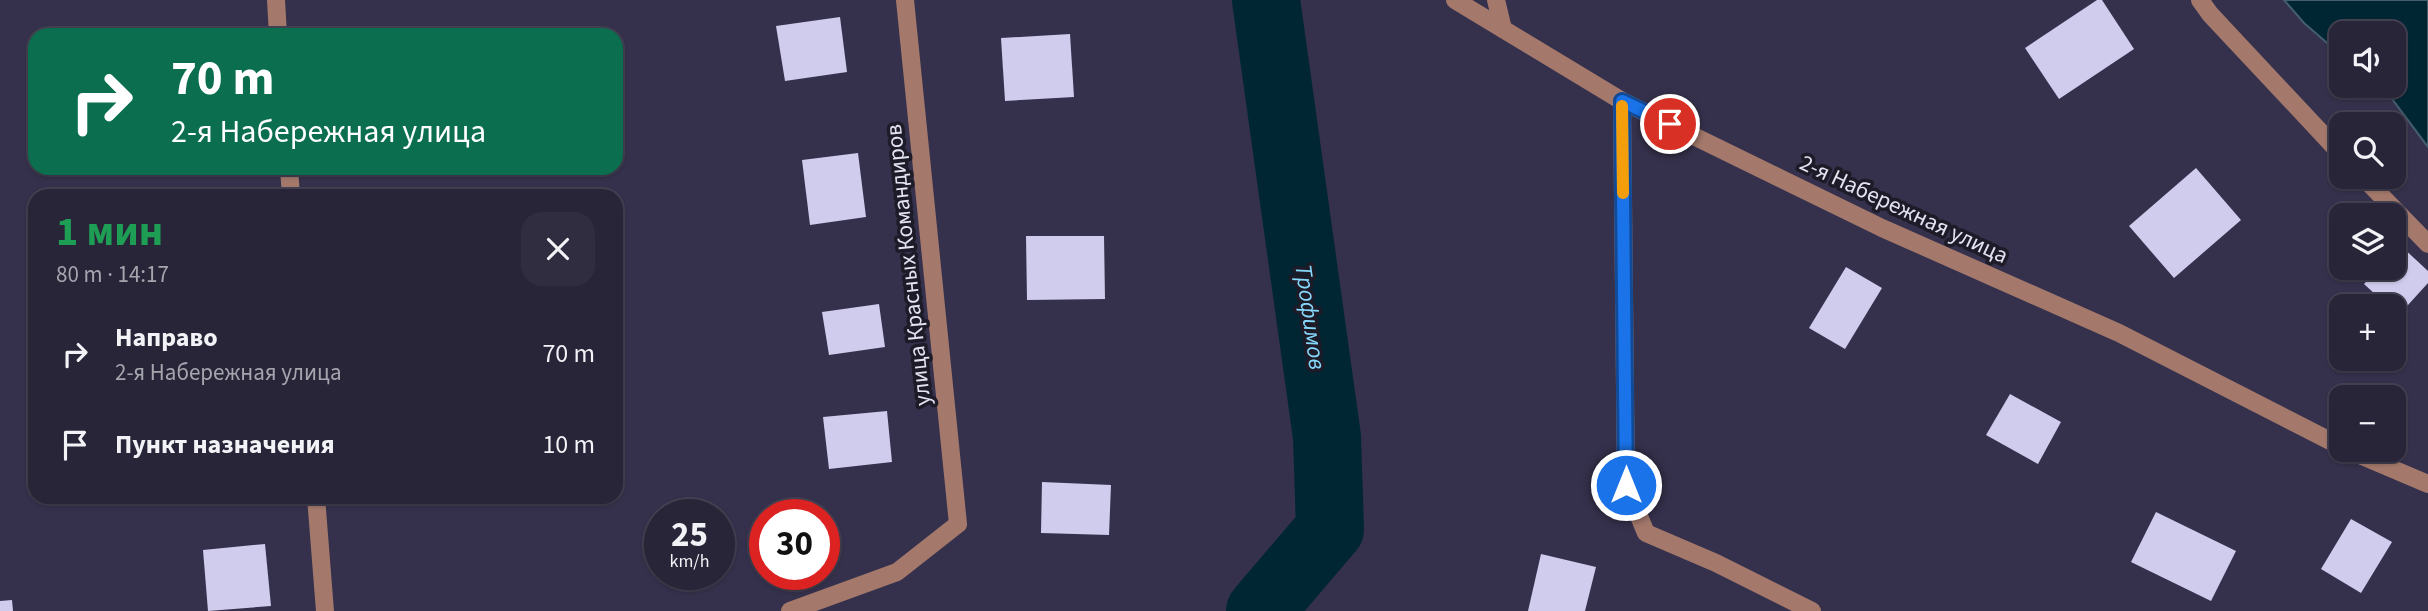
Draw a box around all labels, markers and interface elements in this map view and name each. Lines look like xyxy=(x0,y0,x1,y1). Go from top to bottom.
map controls xyxy=(2329,21,2406,462)
button: sound xyxy=(2329,21,2406,98)
text: 70 m xyxy=(171,44,275,114)
icon: right xyxy=(56,56,147,147)
pin xyxy=(1640,94,1700,154)
icon: arrive xyxy=(1651,105,1689,143)
text: 2-я Набережная улица xyxy=(171,109,486,155)
button: search xyxy=(2329,112,2406,189)
street label: улица Красных Командиров xyxy=(877,123,939,407)
street label: 2-я Набережная улица xyxy=(1794,146,2014,272)
text: 1 мин xyxy=(56,202,163,262)
button: layers xyxy=(2329,203,2406,280)
button: close xyxy=(521,212,595,286)
text: 80 m · 14:17 xyxy=(56,258,169,291)
water label: Трофимов xyxy=(1285,262,1335,372)
button: + xyxy=(2329,294,2406,371)
text: Направо xyxy=(115,319,218,356)
icon: right xyxy=(56,335,94,373)
text: 70 m xyxy=(542,335,595,372)
text: 2-я Набережная улица xyxy=(115,356,341,389)
button: − xyxy=(2329,385,2406,462)
icon: arrive xyxy=(56,426,94,464)
text: Пункт назначения xyxy=(115,426,335,463)
text: 10 m xyxy=(542,426,595,463)
position arrow xyxy=(1589,448,1663,522)
speed limit sign: 30 xyxy=(749,499,840,590)
text: 25 xyxy=(671,510,708,560)
text: km/h xyxy=(670,549,709,574)

